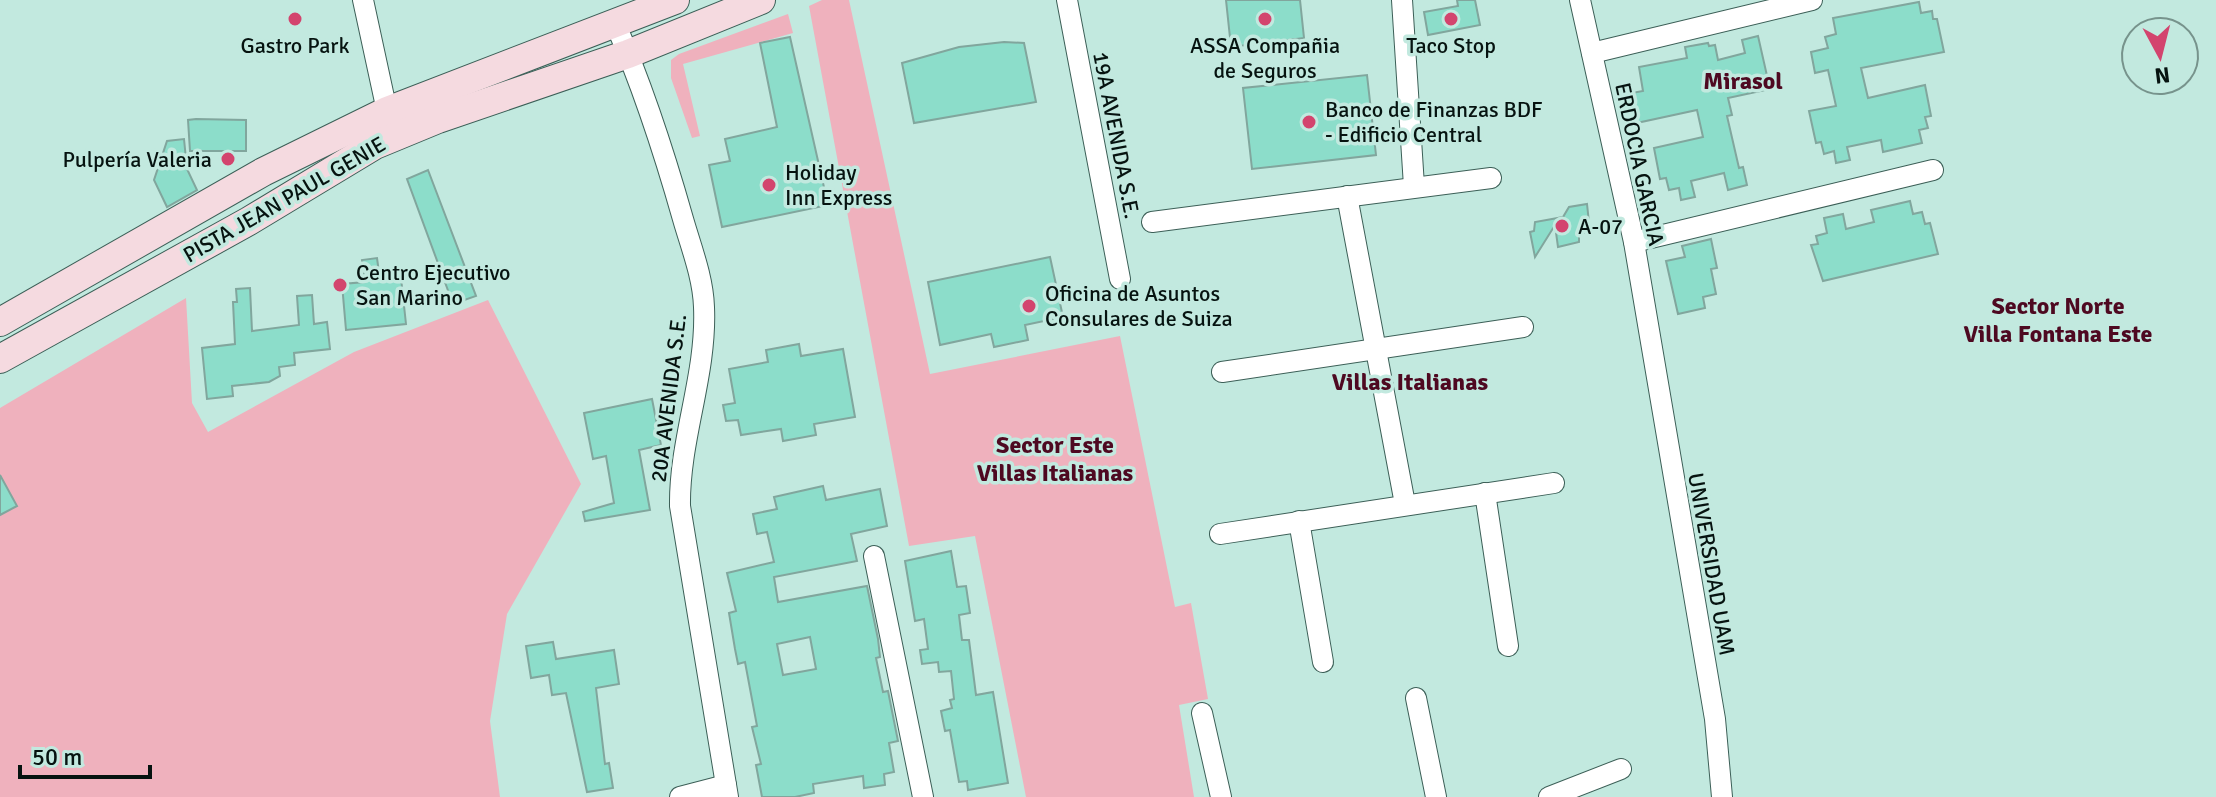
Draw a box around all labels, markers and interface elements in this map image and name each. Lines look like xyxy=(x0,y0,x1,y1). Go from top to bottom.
marker: Gastro Park xyxy=(286,10,304,28)
marker: ASSA Compañia de Seguros xyxy=(1256,10,1274,28)
marker: Taco Stop xyxy=(1442,10,1460,28)
north arrow xyxy=(2120,16,2200,96)
place label: Gastro Park xyxy=(241,32,349,59)
place label: ASSA Compañia de Seguros xyxy=(1190,32,1340,84)
place label: Taco Stop xyxy=(1406,32,1496,59)
street label: 19A AVENIDA S.E. xyxy=(1087,49,1146,221)
text: N xyxy=(2153,61,2172,90)
district label: Mirasol xyxy=(1703,66,1783,96)
street label: ERDOCIA GARCIA xyxy=(1609,80,1670,249)
place label: Banco de Finanzas BDF - Edificio Central xyxy=(1325,96,1543,148)
marker: Banco de Finanzas BDF - Edificio Central xyxy=(1300,113,1318,131)
street label: PISTA JEAN PAUL GENIE xyxy=(178,130,390,268)
place label: Pulpería Valeria xyxy=(62,146,212,173)
marker: Pulpería Valeria xyxy=(219,150,237,168)
place label: Holiday Inn Express xyxy=(785,159,892,211)
marker: Holiday Inn Express xyxy=(760,176,778,194)
place label: A-07 xyxy=(1578,213,1623,240)
marker: A-07 xyxy=(1553,217,1571,235)
place label: Centro Ejecutivo San Marino xyxy=(356,259,511,311)
marker: Centro Ejecutivo San Marino xyxy=(331,276,349,294)
place label: Oficina de Asuntos Consulares de Suiza xyxy=(1045,280,1233,332)
district label: Sector Norte Villa Fontana Este xyxy=(1964,291,2153,349)
marker: Oficina de Asuntos Consulares de Suiza xyxy=(1020,297,1038,315)
street label: 20A AVENIDA S.E. xyxy=(645,312,692,484)
district label: Villas Italianas xyxy=(1332,367,1489,397)
district label: Sector Este Villas Italianas xyxy=(977,430,1134,488)
street label: UNIVERSIDAD UAM xyxy=(1682,471,1741,658)
scale bar xyxy=(20,729,150,779)
text: 50 m xyxy=(32,742,82,772)

